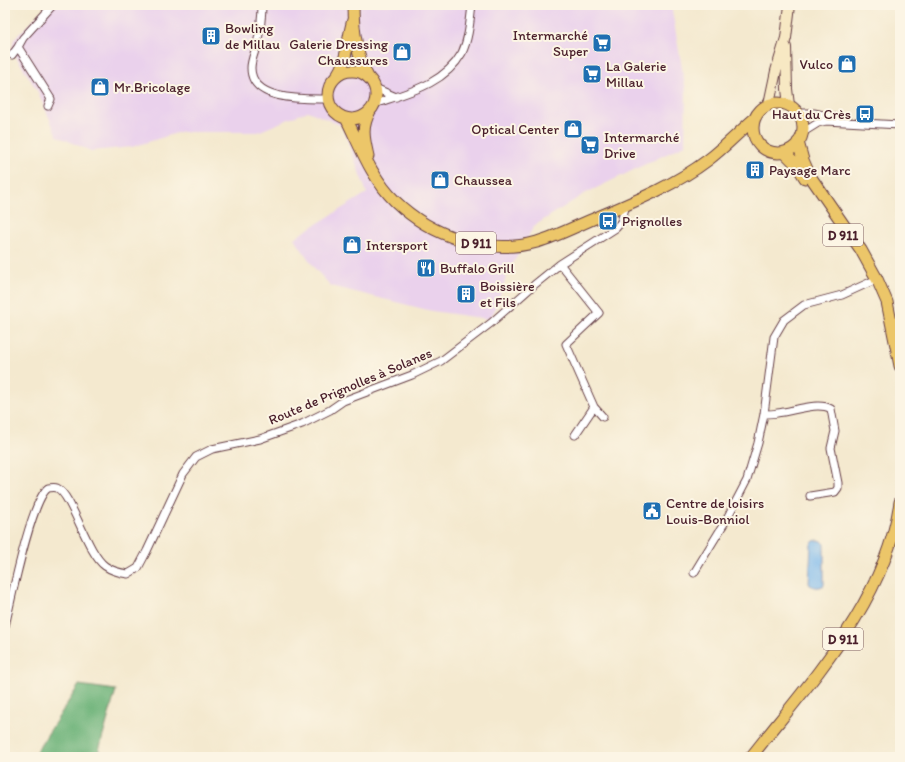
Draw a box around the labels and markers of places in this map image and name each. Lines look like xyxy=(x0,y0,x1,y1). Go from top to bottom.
place label: Bowling de Millau xyxy=(225,20,280,53)
building icon: Bowling de Millau xyxy=(200,25,222,47)
place label: Intermarché Super xyxy=(513,27,589,60)
supermarket icon: Intermarché Super xyxy=(591,32,613,54)
place label: Galerie Dressing Chaussures xyxy=(289,36,389,69)
shop icon: Galerie Dressing Chaussures xyxy=(391,41,413,63)
shop icon: Vulco xyxy=(836,53,858,75)
place label: Vulco xyxy=(800,56,833,73)
place label: La Galerie Millau xyxy=(606,58,667,91)
supermarket icon: La Galerie Millau xyxy=(581,63,603,85)
shop icon: Mr.Bricolage xyxy=(89,76,111,98)
place label: Mr.Bricolage xyxy=(114,79,191,96)
bus stop icon: Haut du Crès xyxy=(854,103,876,125)
place label: Haut du Crès xyxy=(772,106,851,123)
shop icon: Optical Center xyxy=(562,118,584,140)
place label: Optical Center xyxy=(471,121,559,138)
place label: Intermarché Drive xyxy=(604,129,680,162)
supermarket icon: Intermarché Drive xyxy=(579,134,601,156)
building icon: Paysage Marc xyxy=(744,159,766,181)
place label: Paysage Marc xyxy=(769,162,851,179)
shop icon: Chaussea xyxy=(429,169,451,191)
place label: Chaussea xyxy=(454,172,513,189)
bus stop icon: Prignolles xyxy=(597,210,619,232)
place label: Prignolles xyxy=(622,213,682,230)
shop icon: Intersport xyxy=(341,234,363,256)
place label: Intersport xyxy=(366,237,428,254)
restaurant icon: Buffalo Grill xyxy=(415,257,437,279)
place label: Buffalo Grill xyxy=(440,260,515,277)
place label: Boissière et Fils xyxy=(480,278,535,311)
building icon: Boissière et Fils xyxy=(455,283,477,305)
place label: Centre de loisirs Louis-Bonniol xyxy=(666,495,764,528)
public building icon: Centre de loisirs Louis-Bonniol xyxy=(641,500,663,522)

